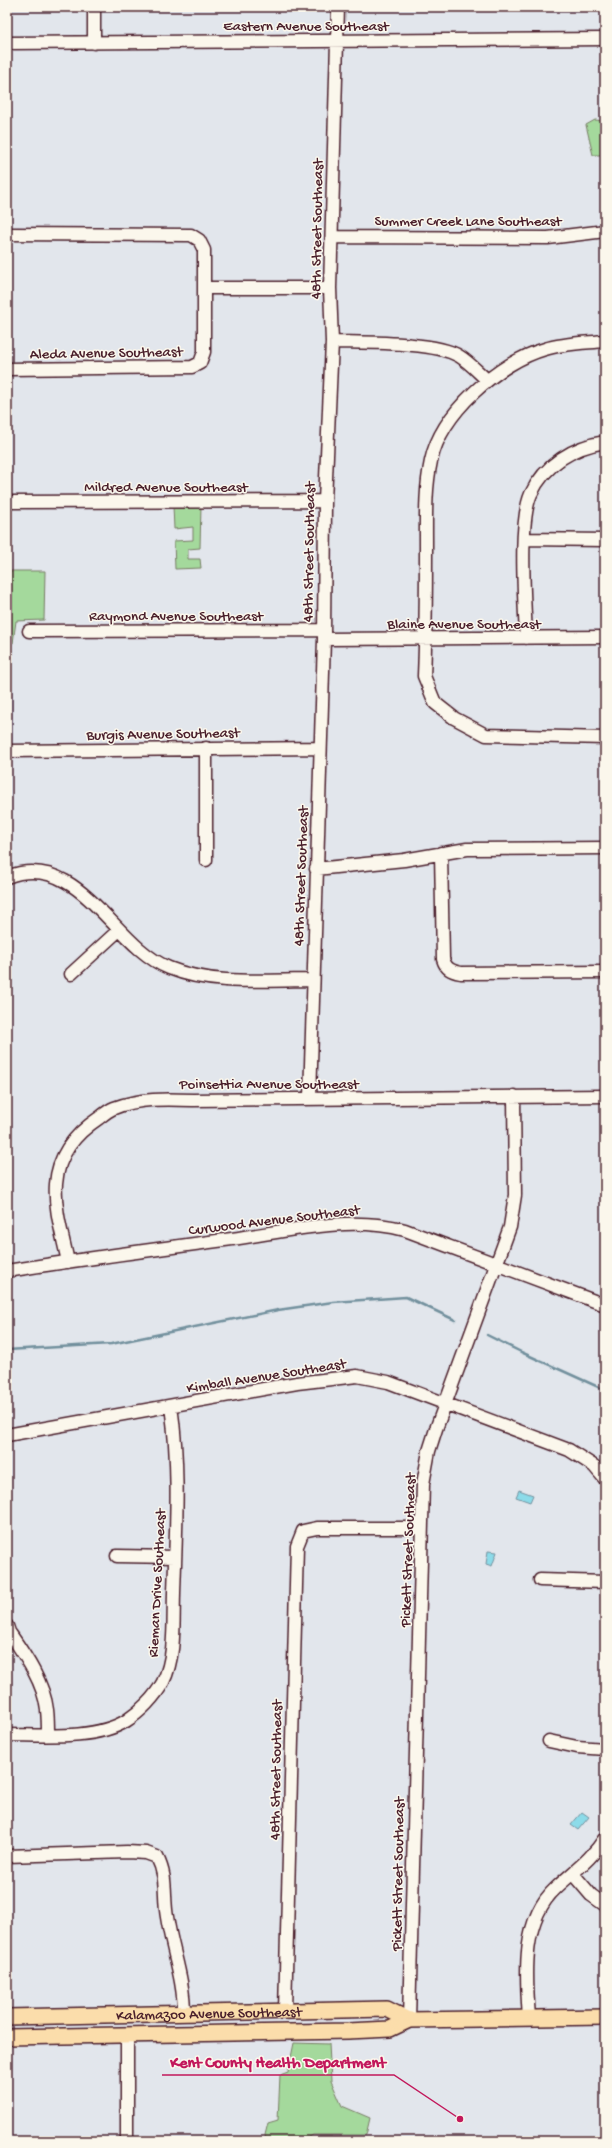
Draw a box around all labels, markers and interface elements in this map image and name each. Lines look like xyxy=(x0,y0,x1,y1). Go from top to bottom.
street label: Eastern Avenue Southeast xyxy=(223,18,391,36)
street label: 48th Street Southeast xyxy=(308,157,328,299)
street label: Summer Creek Lane Southeast xyxy=(375,213,563,231)
street label: Aleda Avenue Southeast xyxy=(29,344,185,364)
street label: Mildred Avenue Southeast xyxy=(84,479,250,497)
street label: 48th Street Southeast xyxy=(300,480,320,622)
street label: Raymond Avenue Southeast xyxy=(89,608,265,626)
street label: Blaine Avenue Southeast xyxy=(386,616,543,634)
street label: Burgis Avenue Southeast xyxy=(85,725,242,745)
street label: 48th Street Southeast xyxy=(291,804,314,946)
street label: Poinsettia Avenue Southeast xyxy=(178,1076,361,1094)
street label: Curwood Avenue Southeast xyxy=(188,1201,363,1240)
street label: Kimball Avenue Southeast xyxy=(185,1355,349,1398)
street label: Pickett Street Southeast xyxy=(397,1471,421,1628)
street label: Rieman Drive Southeast xyxy=(145,1507,171,1658)
street label: 48th Street Southeast xyxy=(267,1698,287,1840)
street label: Pickett Street Southeast xyxy=(389,1795,409,1952)
street label: Kalamazoo Avenue Southeast xyxy=(116,2004,304,2026)
callout: Kent County Health Department xyxy=(162,2047,394,2075)
text: Kent County Health Department xyxy=(169,2055,387,2074)

